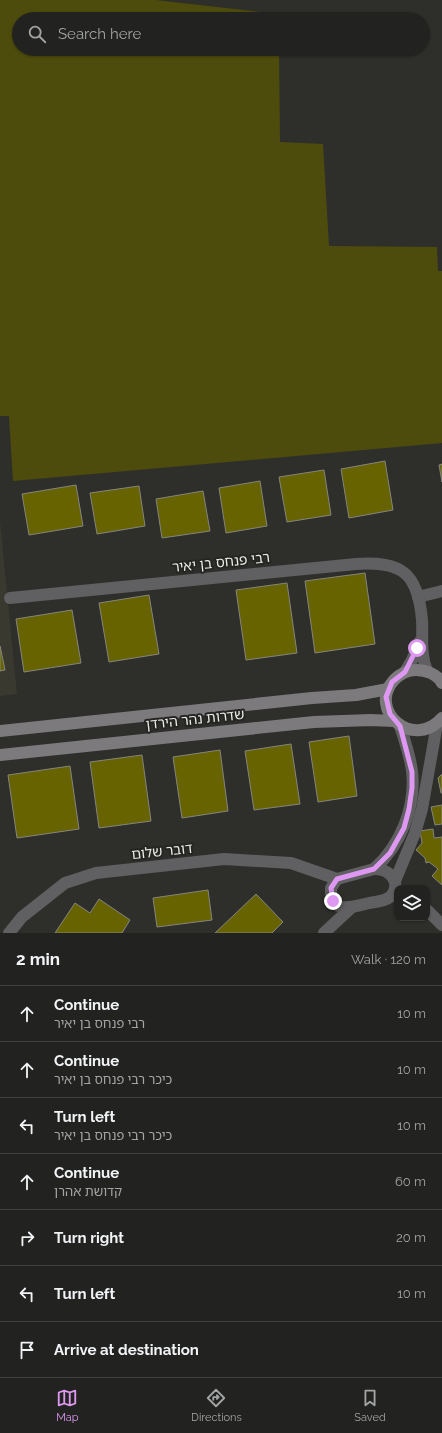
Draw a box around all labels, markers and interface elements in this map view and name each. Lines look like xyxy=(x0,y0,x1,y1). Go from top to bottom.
search box xyxy=(12,12,430,56)
icon: search xyxy=(26,23,48,45)
text: Search here xyxy=(58,25,141,43)
street label: רבי פנחס בן יאיר xyxy=(171,549,271,575)
route start xyxy=(408,639,426,657)
street label: שדרות נהר הירדן xyxy=(145,706,245,732)
street label: דובר שלום xyxy=(131,840,194,862)
map controls xyxy=(394,885,430,921)
button: layers xyxy=(394,885,430,921)
route end xyxy=(324,892,342,910)
text: 2 min xyxy=(16,949,60,969)
text: Walk · 120 m xyxy=(351,952,426,967)
text: Continue xyxy=(54,996,119,1014)
icon: ahead xyxy=(16,1003,38,1025)
text: 10 m xyxy=(397,1006,426,1021)
text: רבי פנחס בן יאיר xyxy=(54,1016,145,1031)
text: Continue xyxy=(54,1052,119,1070)
icon: ahead xyxy=(16,1059,38,1081)
text: 10 m xyxy=(397,1062,426,1077)
text: כיכר רבי פנחס בן יאיר xyxy=(54,1072,172,1087)
text: Turn left xyxy=(54,1108,115,1126)
icon: left xyxy=(16,1115,38,1137)
text: 10 m xyxy=(397,1118,426,1133)
text: כיכר רבי פנחס בן יאיר xyxy=(54,1128,172,1143)
text: Continue xyxy=(54,1164,119,1182)
icon: ahead xyxy=(16,1171,38,1193)
text: 60 m xyxy=(395,1174,426,1189)
text: קדושת אהרן xyxy=(54,1184,122,1199)
icon: right xyxy=(16,1227,38,1249)
text: Turn right xyxy=(54,1229,124,1247)
text: 20 m xyxy=(396,1230,426,1245)
icon: left xyxy=(16,1283,38,1305)
text: Turn left xyxy=(54,1285,115,1303)
text: 10 m xyxy=(397,1286,426,1301)
icon: arrive xyxy=(16,1339,38,1361)
text: Arrive at destination xyxy=(54,1341,199,1359)
tab: Map xyxy=(56,1387,79,1424)
tab: Directions xyxy=(191,1387,242,1424)
tab: Saved xyxy=(354,1387,386,1424)

